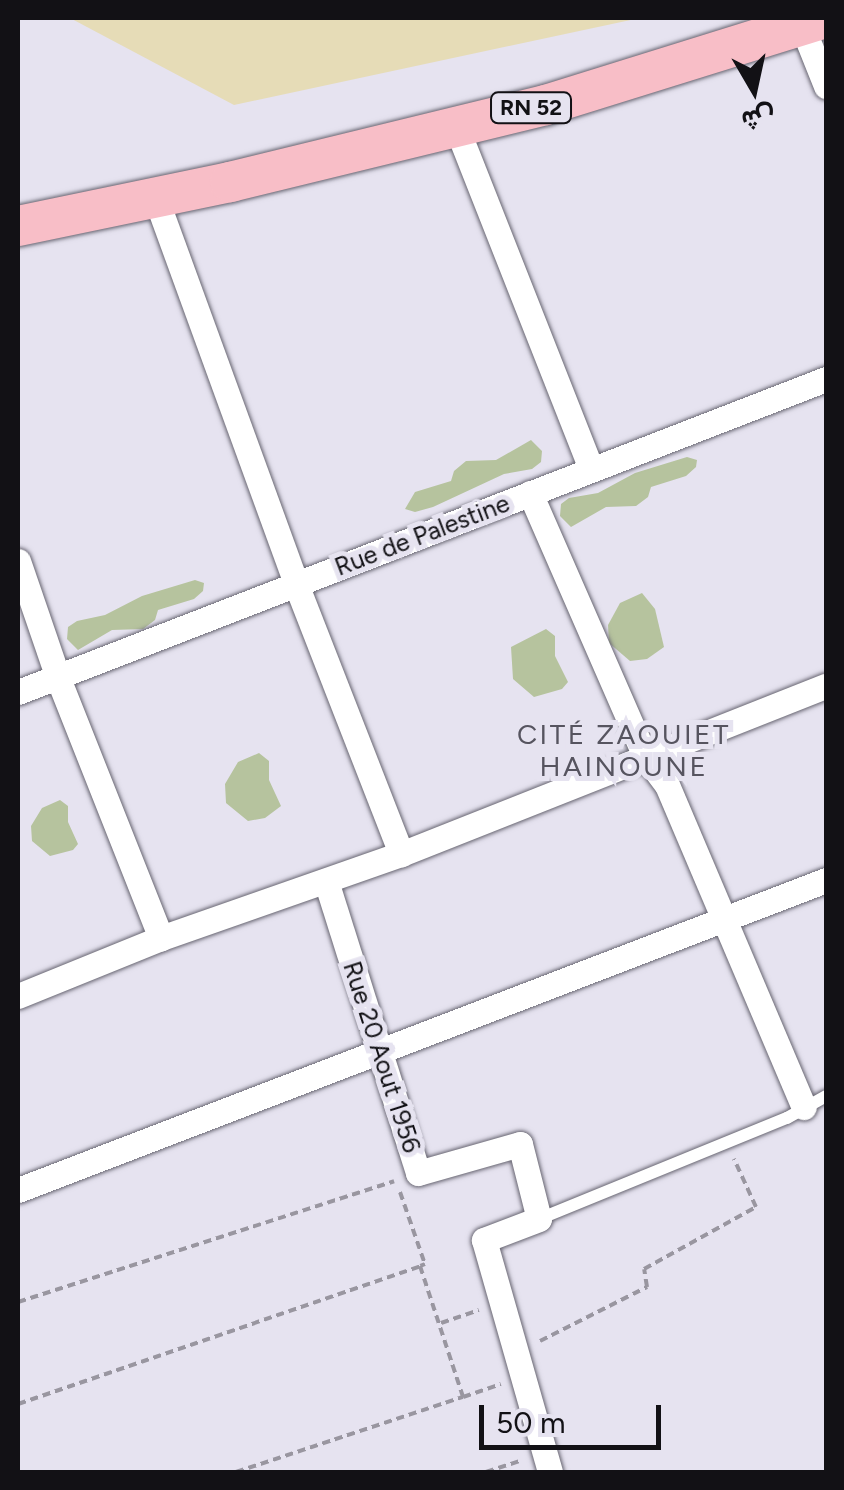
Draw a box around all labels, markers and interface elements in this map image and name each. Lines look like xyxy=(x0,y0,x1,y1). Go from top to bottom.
north arrow xyxy=(704,40,804,140)
road number: RN 52 xyxy=(488,91,574,125)
text: ش xyxy=(739,100,778,139)
street label: Rue de Palestine xyxy=(330,488,514,582)
district label: CITÉ ZAOUIET HAINOUNE xyxy=(517,717,731,783)
street label: Rue 20 Aout 1956 xyxy=(337,958,427,1156)
scale bar xyxy=(484,1385,666,1447)
text: 50 m xyxy=(496,1404,565,1441)

